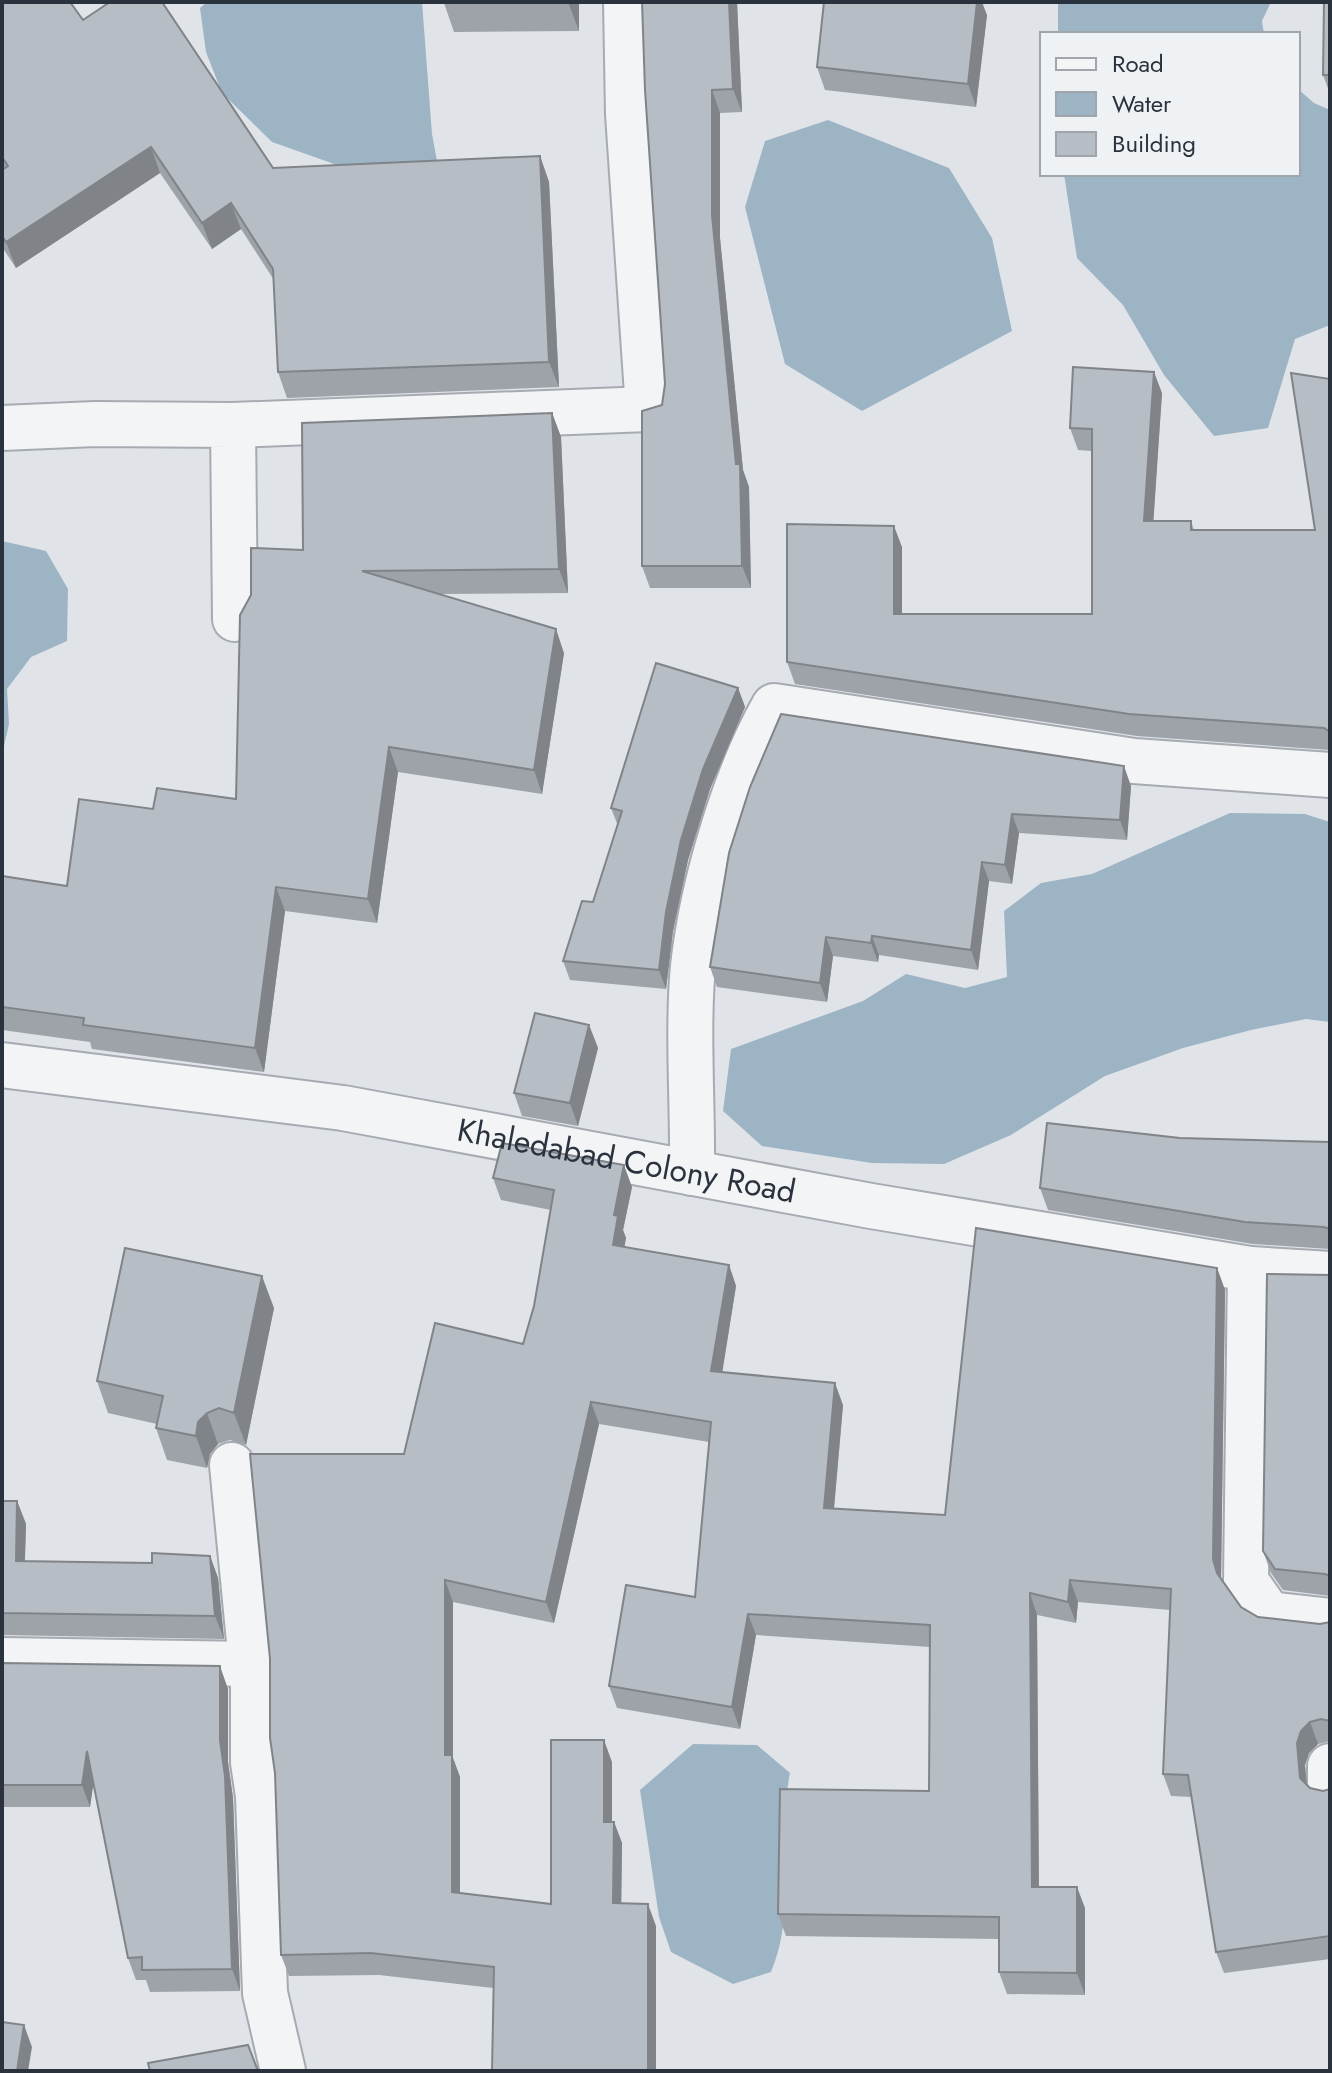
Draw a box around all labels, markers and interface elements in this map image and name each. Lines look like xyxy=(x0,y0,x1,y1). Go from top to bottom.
legend xyxy=(1040,32,1300,176)
text: Road xyxy=(1112,46,1164,81)
text: Water xyxy=(1112,86,1172,121)
text: Building xyxy=(1112,126,1196,161)
street label: Khaledabad Colony Road xyxy=(454,1107,799,1215)

